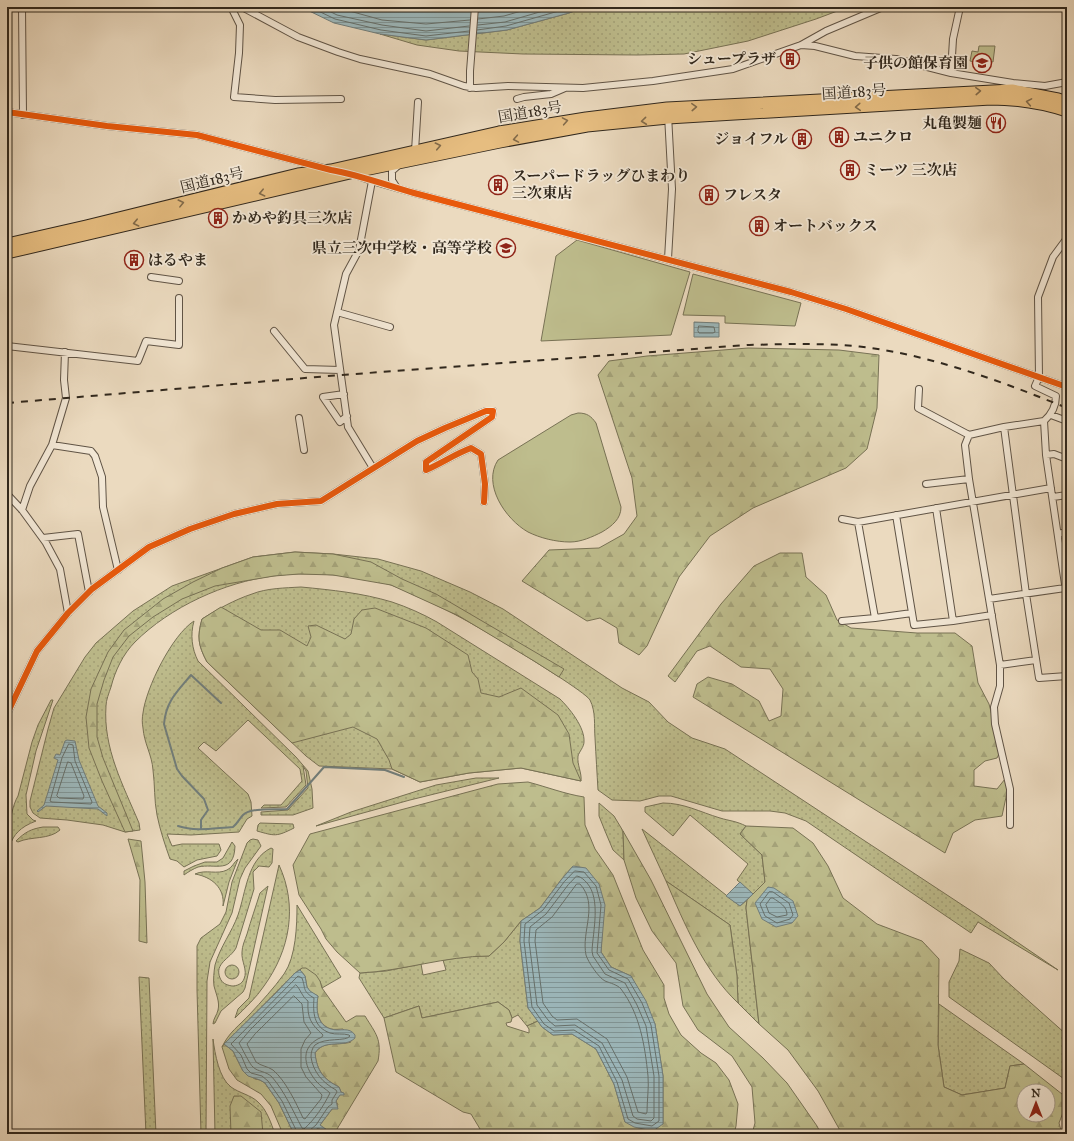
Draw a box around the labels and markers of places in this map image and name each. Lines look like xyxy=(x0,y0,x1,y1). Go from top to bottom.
building icon: シュープラザ xyxy=(779,48,801,70)
place label: シュープラザ xyxy=(687,50,776,68)
school or university icon: 子供の館保育園 xyxy=(971,52,993,74)
place label: 子供の館保育園 xyxy=(863,54,968,72)
restaurant icon: 丸亀製麺 xyxy=(985,112,1007,134)
place label: 丸亀製麺 xyxy=(922,114,982,132)
building icon: ユニクロ xyxy=(828,126,850,148)
building icon: ジョイフル xyxy=(791,128,813,150)
place label: ユニクロ xyxy=(853,128,913,146)
place label: ジョイフル xyxy=(714,130,788,148)
building icon: ミーツ 三次店 xyxy=(839,159,861,181)
place label: ミーツ 三次店 xyxy=(864,161,957,179)
place label: スーパードラッグひまわり 三次東店 xyxy=(512,167,690,202)
building icon: スーパードラッグひまわり 三次東店 xyxy=(487,174,509,196)
building icon: フレスタ xyxy=(698,184,720,206)
place label: フレスタ xyxy=(723,186,782,204)
building icon: かめや釣具三次店 xyxy=(207,207,229,229)
place label: かめや釣具三次店 xyxy=(232,209,352,227)
building icon: オートバックス xyxy=(748,215,770,237)
place label: オートバックス xyxy=(773,217,878,235)
school or university icon: 県立三次中学校・高等学校 xyxy=(495,237,517,259)
place label: 県立三次中学校・高等学校 xyxy=(312,239,492,257)
building icon: はるやま xyxy=(123,249,145,271)
place label: はるやま xyxy=(148,251,208,269)

